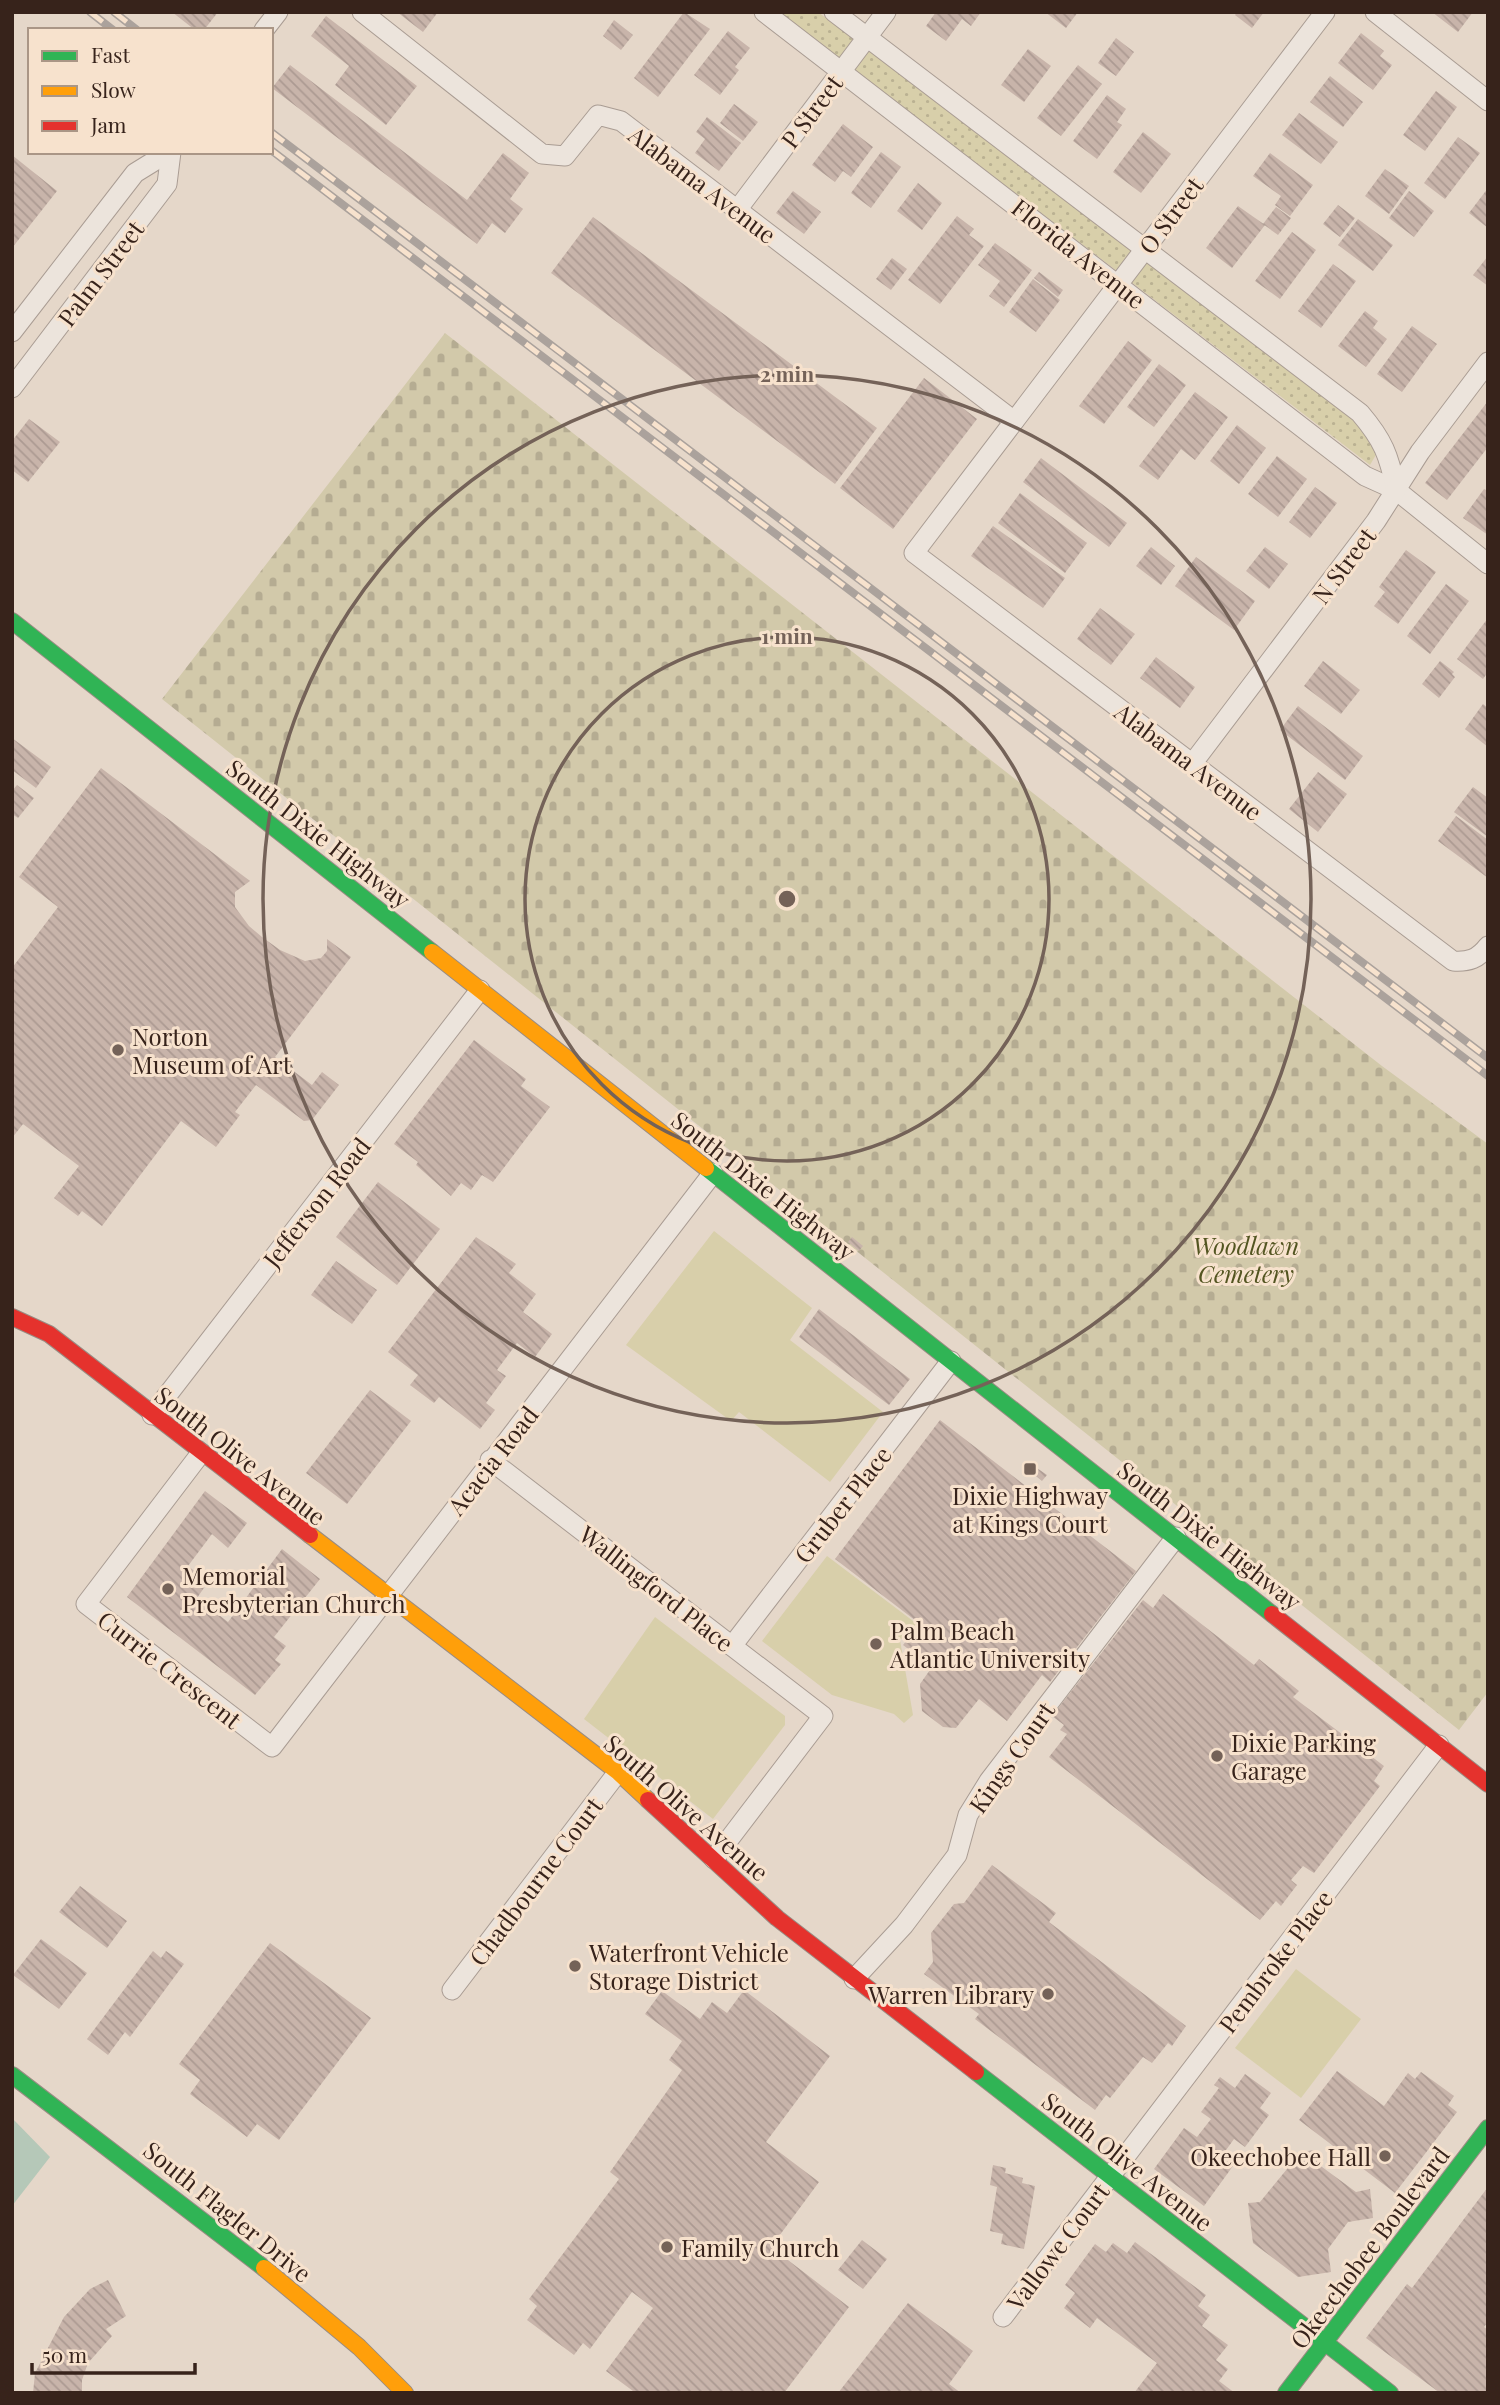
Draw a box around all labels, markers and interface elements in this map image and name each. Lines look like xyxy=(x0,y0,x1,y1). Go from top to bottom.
legend xyxy=(28,28,273,154)
text: Fast xyxy=(91,40,130,68)
street label: P Street xyxy=(773,67,849,154)
text: Slow xyxy=(91,75,136,103)
text: Jam xyxy=(90,110,127,138)
street label: Alabama Avenue xyxy=(622,117,783,250)
street label: O Street xyxy=(1131,170,1210,260)
street label: Florida Avenue xyxy=(1006,191,1152,315)
street label: Palm Street xyxy=(50,213,151,332)
text: 2 min xyxy=(760,359,814,387)
street label: N Street xyxy=(1304,520,1382,610)
text: 1 min xyxy=(761,621,813,649)
street label: Alabama Avenue xyxy=(1108,694,1269,827)
street label: South Dixie Highway xyxy=(221,751,417,915)
centre of rings xyxy=(775,887,799,911)
place label: Norton Museum of Art xyxy=(132,1020,292,1080)
marker: Norton Museum of Art xyxy=(110,1042,126,1058)
street label: South Dixie Highway xyxy=(666,1103,862,1267)
street label: Jefferson Road xyxy=(255,1130,377,1274)
park label: Woodlawn Cemetery xyxy=(1193,1229,1299,1289)
street label: South Olive Avenue xyxy=(149,1378,333,1532)
street label: Acacia Road xyxy=(439,1399,545,1522)
street label: Gruber Place xyxy=(786,1439,898,1569)
street label: South Dixie Highway xyxy=(1112,1453,1308,1617)
marker: Dixie Highway at Kings Court xyxy=(1022,1461,1038,1477)
place label: Dixie Highway at Kings Court xyxy=(952,1479,1108,1539)
street label: Wallingford Place xyxy=(573,1517,741,1658)
place label: Memorial Presbyterian Church xyxy=(182,1559,406,1619)
marker: Memorial Presbyterian Church xyxy=(160,1581,176,1597)
street label: Currie Crescent xyxy=(92,1603,248,1735)
place label: Palm Beach Atlantic University xyxy=(889,1614,1090,1674)
marker: Palm Beach Atlantic University xyxy=(868,1636,884,1652)
street label: Kings Court xyxy=(961,1695,1061,1819)
place label: Dixie Parking Garage xyxy=(1231,1726,1376,1786)
street label: South Olive Avenue xyxy=(598,1727,776,1887)
marker: Dixie Parking Garage xyxy=(1209,1748,1225,1764)
street label: Chadbourne Court xyxy=(461,1790,609,1972)
street label: Pembroke Place xyxy=(1211,1883,1339,2039)
place label: Waterfront Vehicle Storage District xyxy=(588,1936,789,1996)
marker: Waterfront Vehicle Storage District xyxy=(567,1958,583,1974)
place label: Warren Library xyxy=(867,1978,1034,2010)
marker: Warren Library xyxy=(1040,1986,1056,2002)
street label: South Olive Avenue xyxy=(1036,2084,1220,2238)
street label: South Flagler Drive xyxy=(137,2133,319,2289)
street label: Okeechobee Boulevard xyxy=(1282,2139,1456,2355)
place label: Okeechobee Hall xyxy=(1190,2140,1371,2172)
marker: Okeechobee Hall xyxy=(1377,2148,1393,2164)
street label: Vallowe Court xyxy=(998,2176,1116,2317)
place label: Family Church xyxy=(681,2231,839,2263)
marker: Family Church xyxy=(659,2239,675,2255)
scale bar xyxy=(32,2332,194,2376)
text: 50 m xyxy=(42,2340,88,2368)

